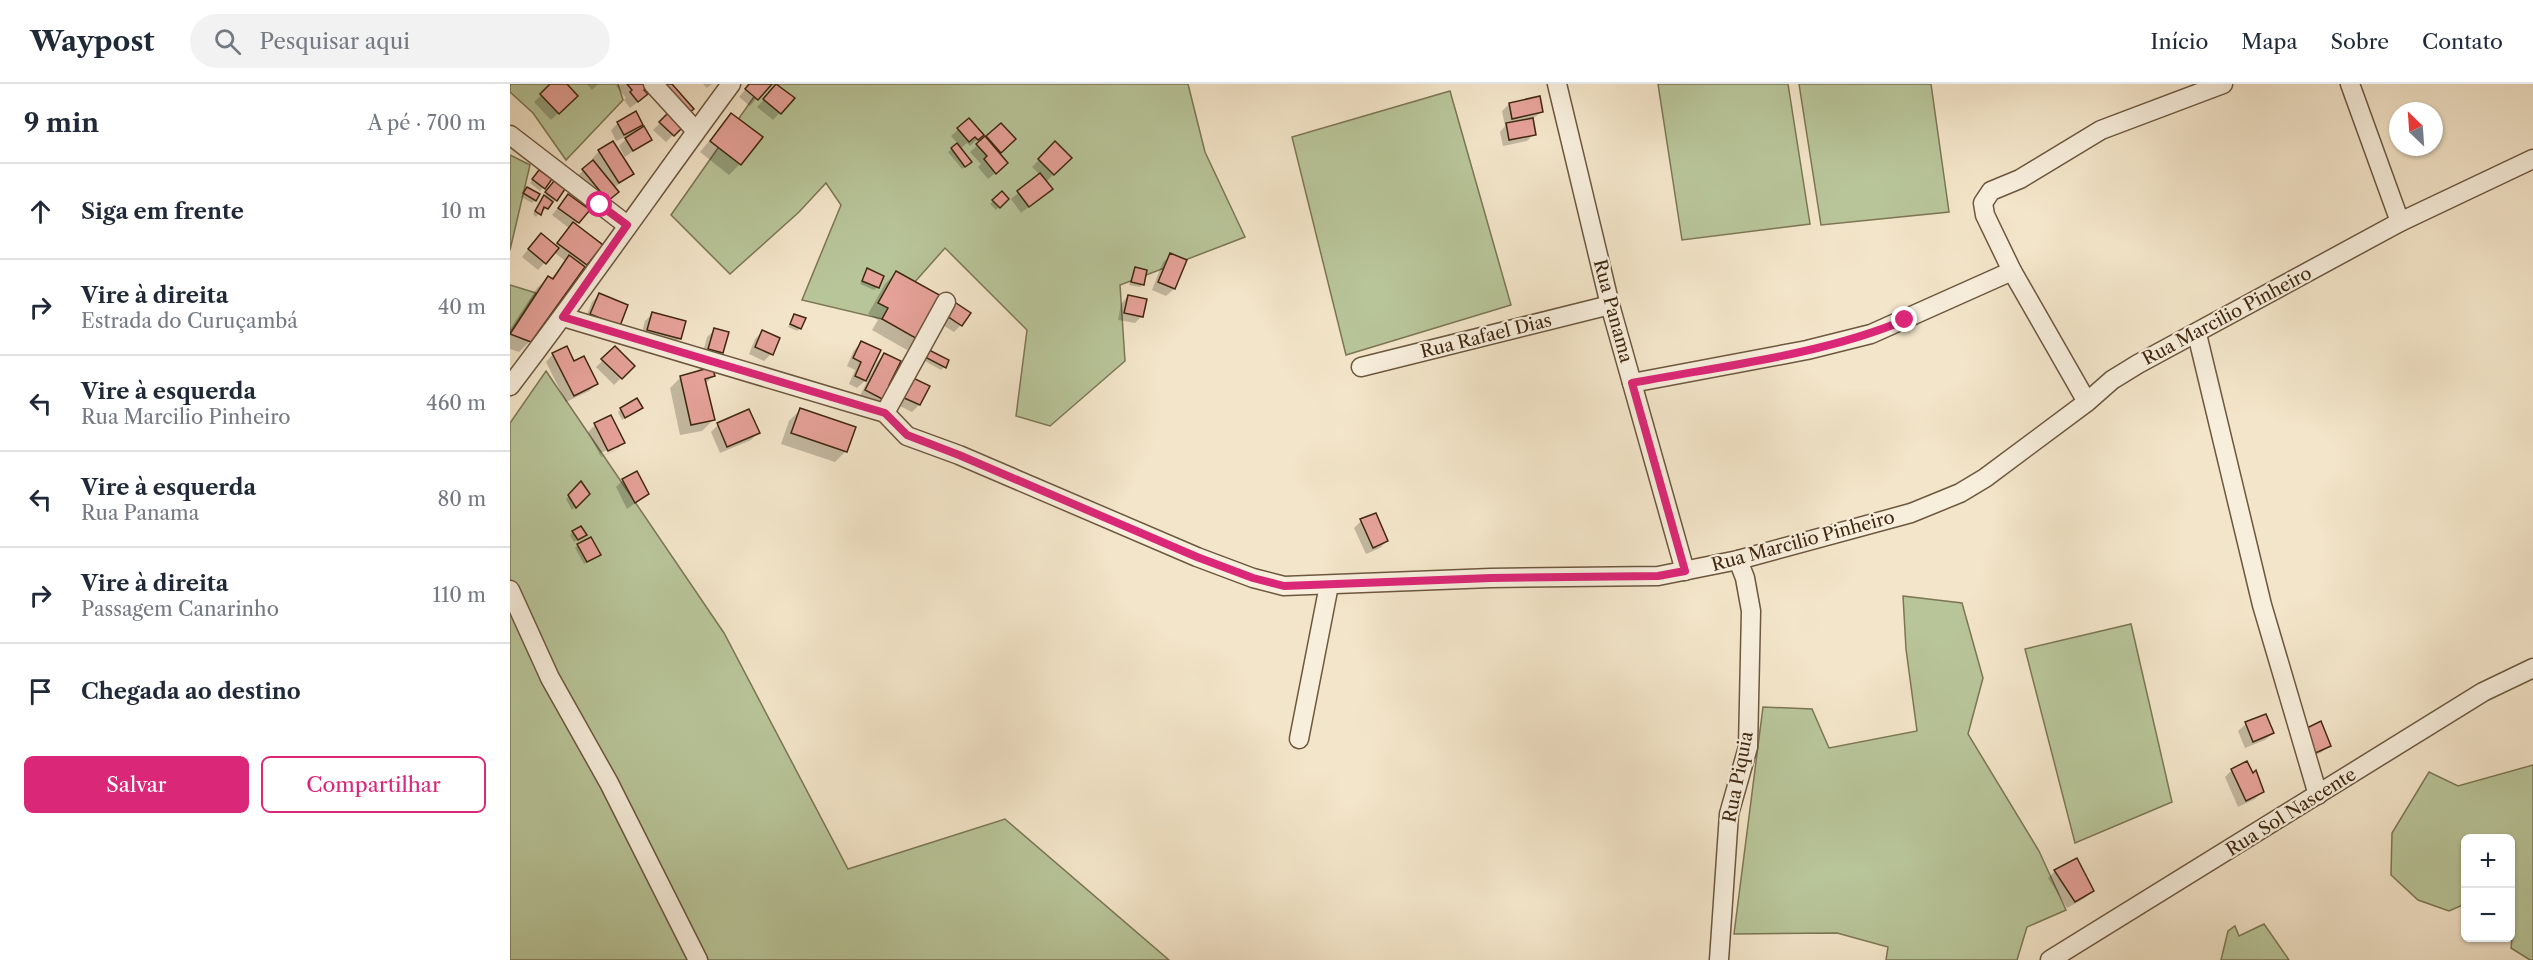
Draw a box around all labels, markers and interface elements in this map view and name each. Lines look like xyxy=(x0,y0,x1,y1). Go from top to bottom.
search box xyxy=(190,14,610,68)
text: Waypost xyxy=(30,24,154,58)
icon: search xyxy=(211,25,244,58)
text: Pesquisar aqui xyxy=(259,28,410,55)
text: Início xyxy=(2151,29,2208,54)
text: Mapa xyxy=(2241,29,2298,54)
text: Sobre xyxy=(2331,29,2389,54)
text: Contato xyxy=(2422,29,2503,54)
north arrow xyxy=(2389,102,2443,156)
text: 9 min xyxy=(24,107,99,139)
text: A pé · 700 m xyxy=(368,111,486,135)
route start xyxy=(586,191,612,217)
icon: ahead xyxy=(24,195,57,228)
text: Siga em frente xyxy=(81,198,244,225)
text: 10 m xyxy=(441,199,486,223)
street label: Rua Panama xyxy=(1589,257,1638,366)
street label: Rua Marcilio Pinheiro xyxy=(2139,262,2315,370)
text: Vire à direita xyxy=(81,282,228,309)
icon: right xyxy=(24,291,57,324)
text: 40 m xyxy=(438,295,486,319)
route end xyxy=(1891,306,1917,332)
text: Estrada do Curuçambá xyxy=(81,309,298,333)
street label: Rua Rafael Dias xyxy=(1418,309,1554,363)
text: Vire à esquerda xyxy=(81,378,256,405)
icon: left xyxy=(24,387,57,420)
text: 460 m xyxy=(426,391,486,415)
text: Rua Marcilio Pinheiro xyxy=(81,405,291,429)
text: Vire à esquerda xyxy=(81,474,256,501)
icon: left xyxy=(24,483,57,516)
text: 80 m xyxy=(438,487,486,511)
text: Rua Panama xyxy=(81,501,199,525)
street label: Rua Marcilio Pinheiro xyxy=(1709,506,1897,576)
text: Vire à direita xyxy=(81,570,228,597)
icon: right xyxy=(24,579,57,612)
text: 110 m xyxy=(433,583,486,607)
text: Passagem Canarinho xyxy=(81,597,279,621)
icon: arrive xyxy=(24,675,57,708)
text: Chegada ao destino xyxy=(81,678,301,705)
street label: Rua Piquia xyxy=(1718,729,1758,825)
button: Salvar xyxy=(24,756,249,813)
button: Compartilhar xyxy=(261,756,486,813)
street label: Rua Sol Nascente xyxy=(2222,763,2360,861)
map controls xyxy=(2461,834,2515,942)
button: + xyxy=(2461,834,2515,888)
button: − xyxy=(2461,888,2515,942)

